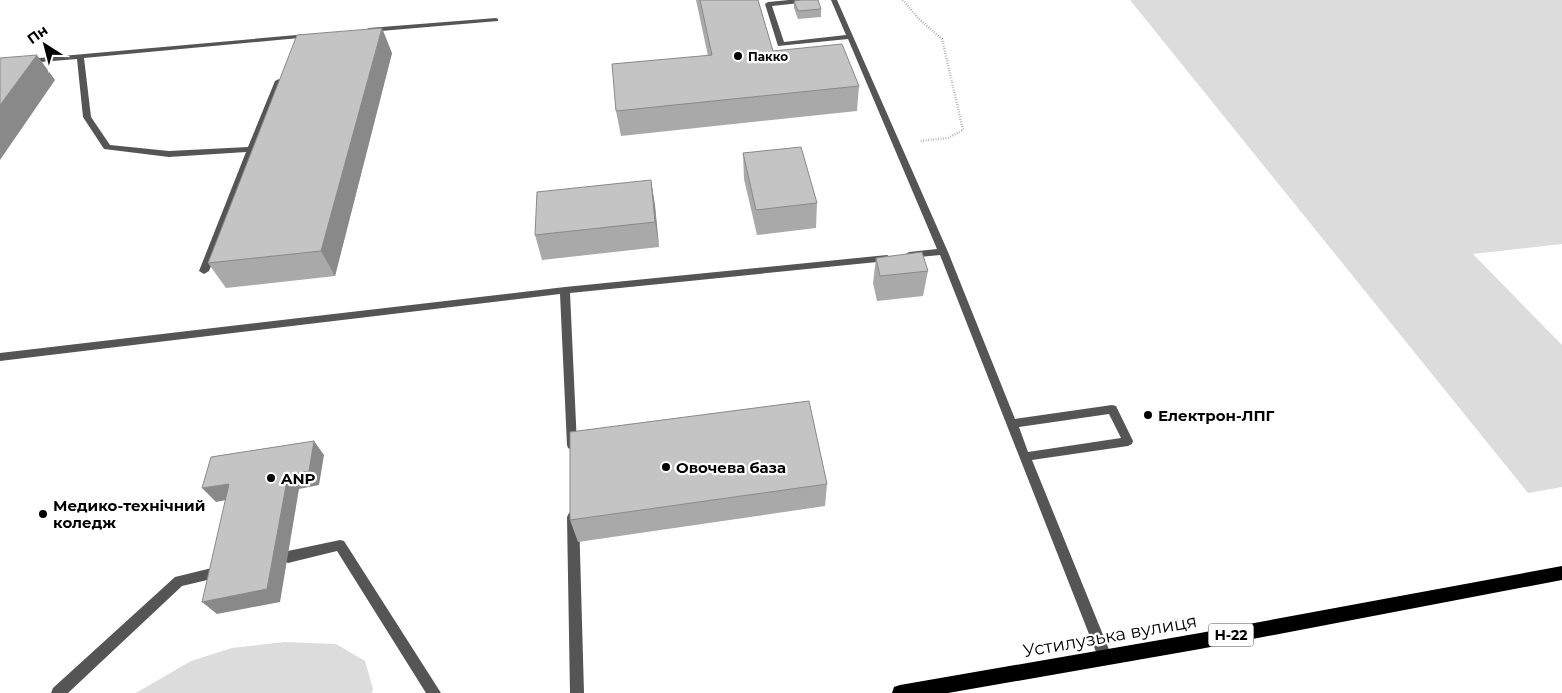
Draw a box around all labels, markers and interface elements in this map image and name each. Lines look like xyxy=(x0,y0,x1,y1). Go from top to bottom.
north arrow xyxy=(20,20,70,70)
text: Пн xyxy=(24,21,51,48)
place label: Пакко xyxy=(748,49,788,64)
marker: Пакко xyxy=(732,50,744,62)
place label: Електрон-ЛПГ xyxy=(1158,406,1275,425)
marker: Електрон-ЛПГ xyxy=(1142,409,1154,421)
place label: Овочева база xyxy=(676,458,786,477)
marker: Овочева база xyxy=(660,461,672,473)
place label: ANP xyxy=(280,469,316,488)
marker: ANP xyxy=(265,472,277,484)
place label: Медико-технічний коледж xyxy=(53,496,205,532)
marker: Медико-технічний коледж xyxy=(37,508,49,520)
street label: Устилузька вулиця xyxy=(1021,610,1199,662)
road number: Н-22 xyxy=(1208,624,1254,646)

